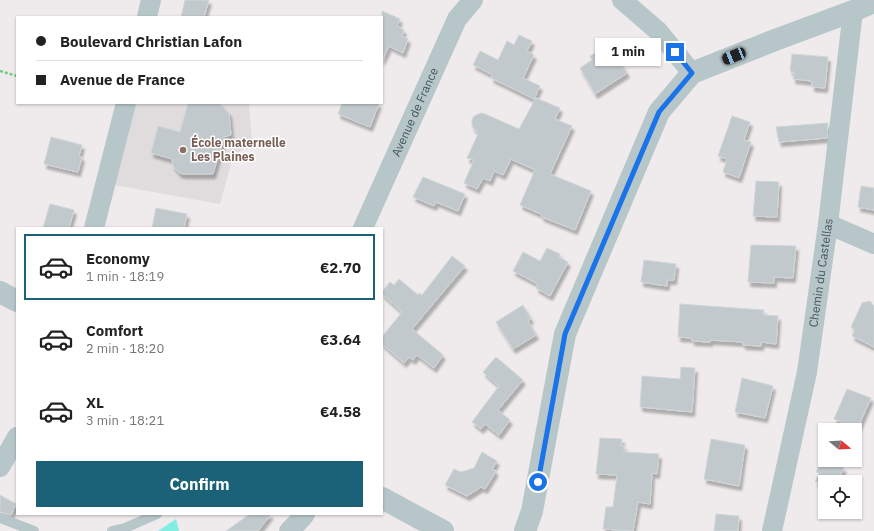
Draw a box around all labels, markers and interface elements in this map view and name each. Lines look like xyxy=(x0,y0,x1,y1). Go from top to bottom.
text: Boulevard Christian Lafon xyxy=(60,32,242,51)
callout: 1 min xyxy=(595,38,661,66)
text: 1 min xyxy=(611,43,645,60)
route end xyxy=(666,43,684,61)
car xyxy=(721,46,747,66)
street label: Avenue de France xyxy=(388,65,441,159)
text: Avenue de France xyxy=(60,70,185,89)
place label: École maternelle Les Plaines xyxy=(191,134,286,164)
marker: École maternelle Les Plaines xyxy=(178,145,188,155)
street label: Chemin du Castellas xyxy=(805,217,836,328)
icon: car xyxy=(38,249,74,285)
text: Economy xyxy=(86,249,150,268)
text: €2.70 xyxy=(320,258,361,277)
text: 1 min · 18:19 xyxy=(86,268,164,285)
icon: car xyxy=(38,321,74,357)
text: Comfort xyxy=(86,321,143,340)
text: €3.64 xyxy=(320,330,361,349)
text: 2 min · 18:20 xyxy=(86,340,164,357)
icon: car xyxy=(38,393,74,429)
text: XL xyxy=(86,393,104,412)
text: €4.58 xyxy=(320,402,361,421)
text: 3 min · 18:21 xyxy=(86,412,164,429)
north arrow xyxy=(818,423,862,467)
map controls xyxy=(818,423,862,519)
button: Confirm xyxy=(36,461,363,507)
route start xyxy=(529,473,547,491)
button: locate xyxy=(818,475,862,519)

